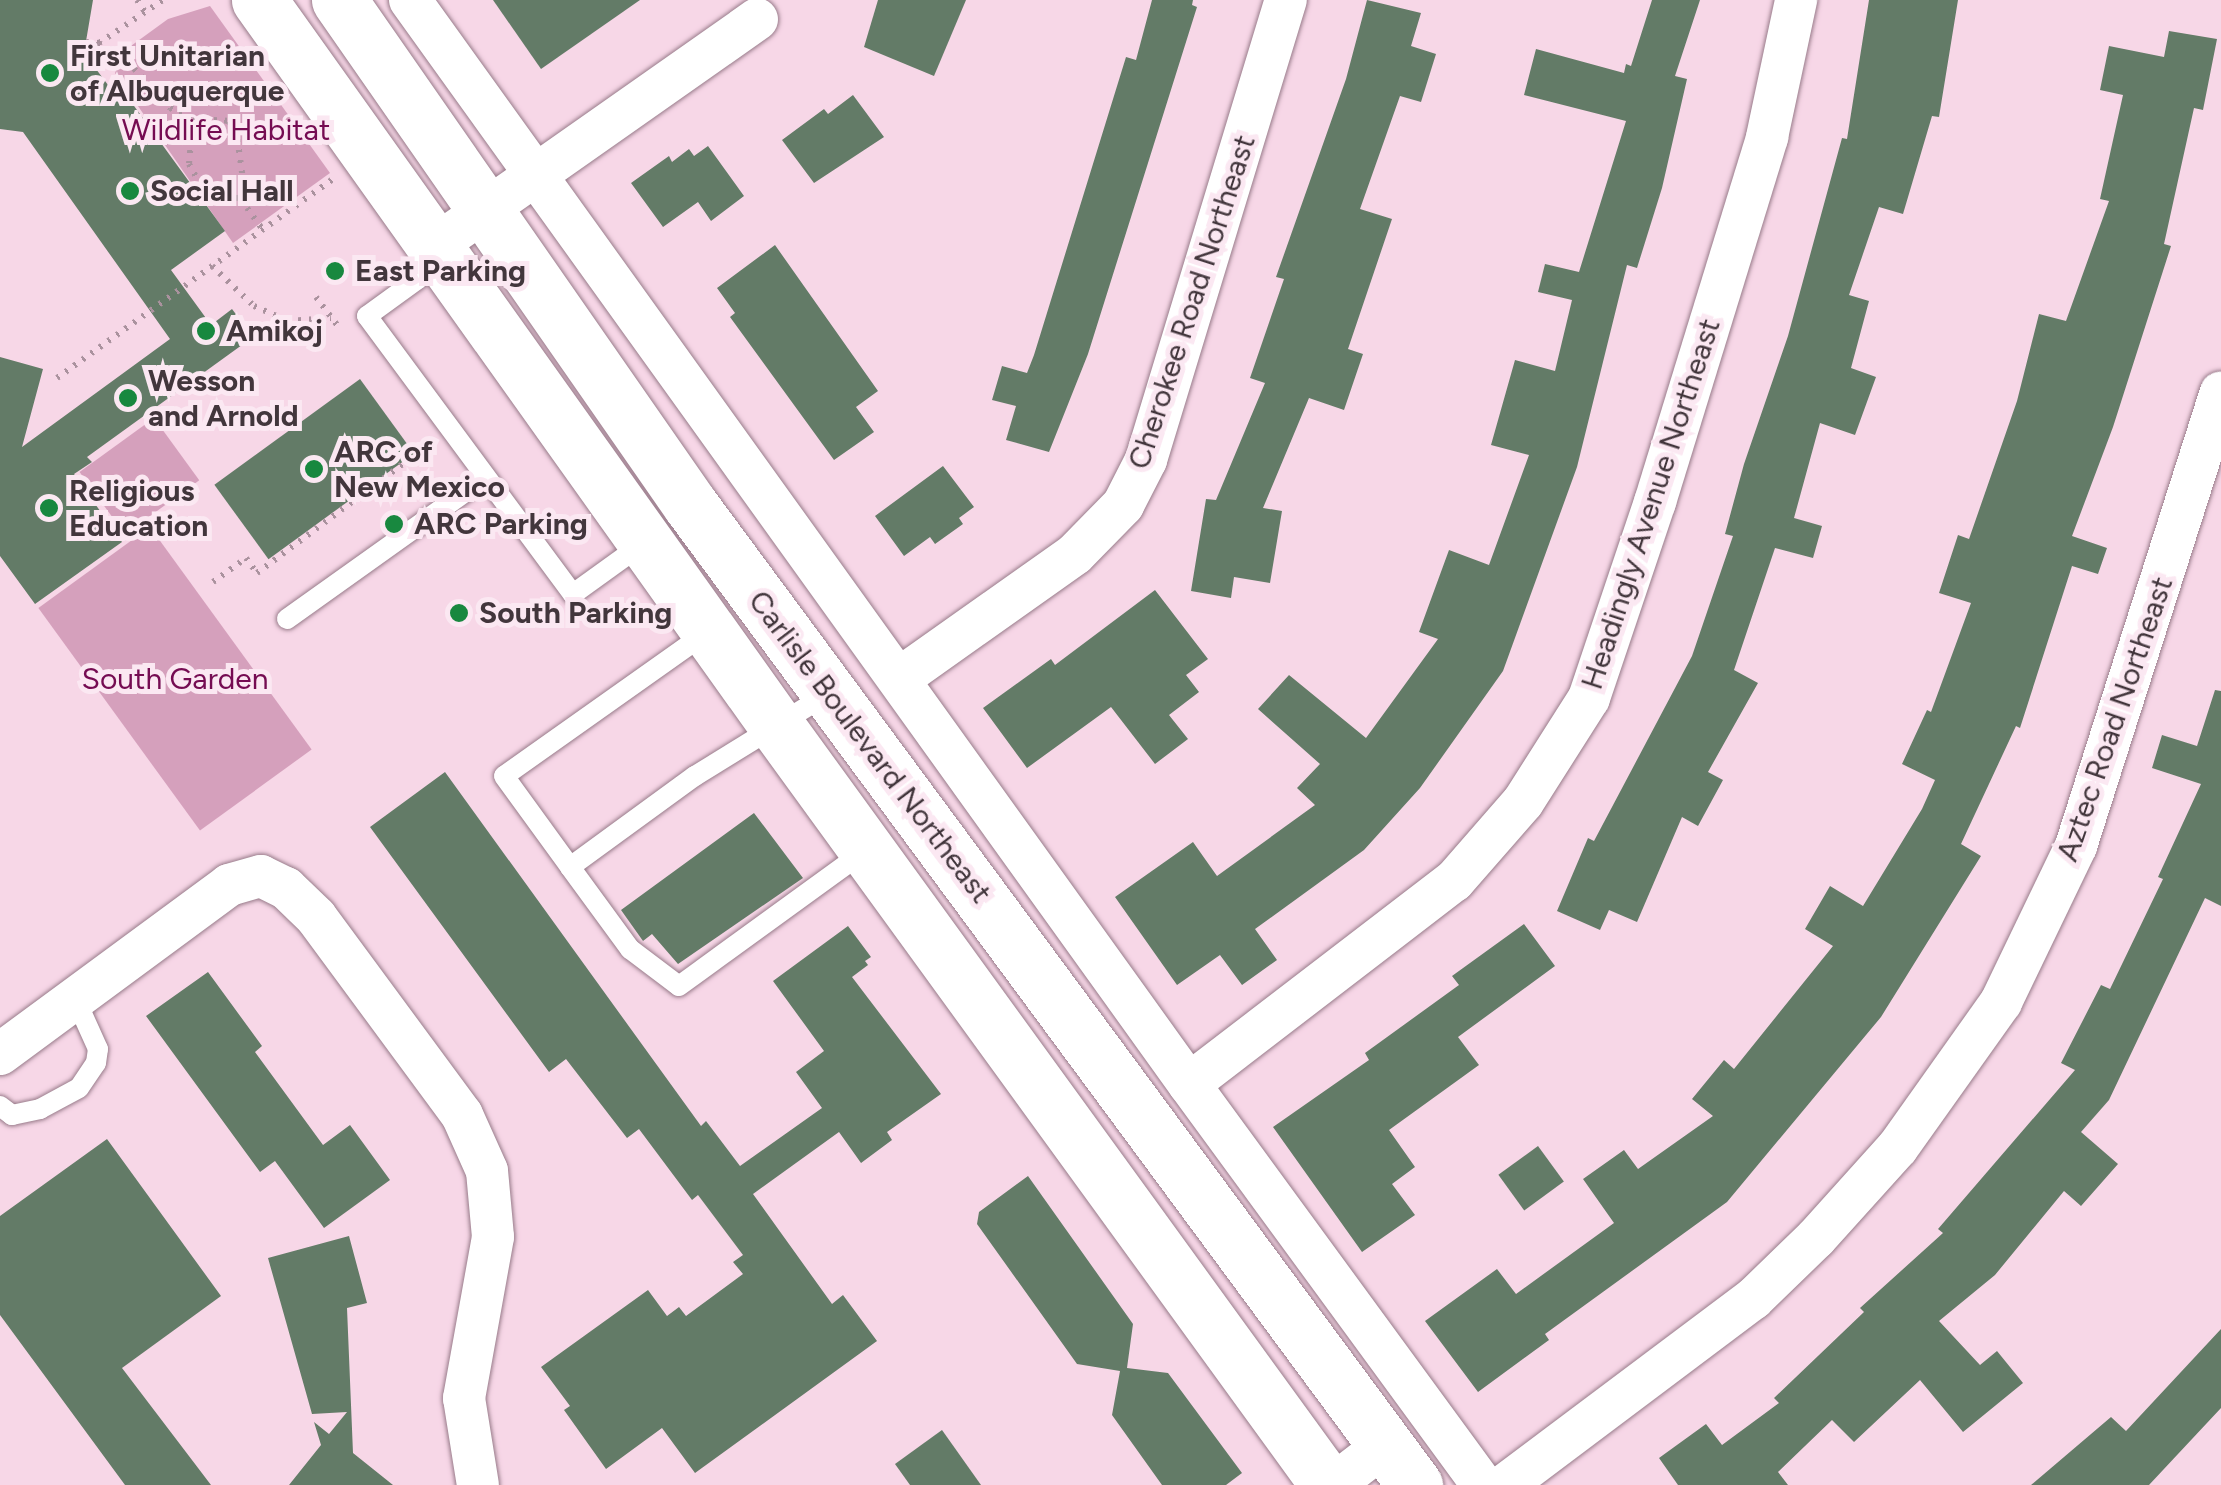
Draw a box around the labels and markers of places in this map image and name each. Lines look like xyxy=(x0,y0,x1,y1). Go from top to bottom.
place label: First Unitarian of Albuquerque xyxy=(70,38,284,108)
marker: First Unitarian of Albuquerque xyxy=(39,62,61,84)
place label: Social Hall xyxy=(150,173,294,209)
marker: Social Hall xyxy=(119,180,141,202)
place label: East Parking xyxy=(355,253,526,289)
marker: East Parking xyxy=(324,260,346,282)
place label: Amikoj xyxy=(226,313,323,349)
marker: Amikoj xyxy=(195,320,217,342)
place label: Wesson and Arnold xyxy=(148,363,299,434)
marker: Wesson and Arnold xyxy=(117,387,139,409)
place label: ARC of New Mexico xyxy=(334,434,505,504)
marker: ARC of New Mexico xyxy=(303,458,325,480)
place label: Religious Education xyxy=(69,473,208,544)
marker: Religious Education xyxy=(38,497,60,519)
place label: ARC Parking xyxy=(414,506,588,542)
marker: ARC Parking xyxy=(383,513,405,535)
place label: South Parking xyxy=(479,595,672,631)
marker: South Parking xyxy=(448,602,470,624)

